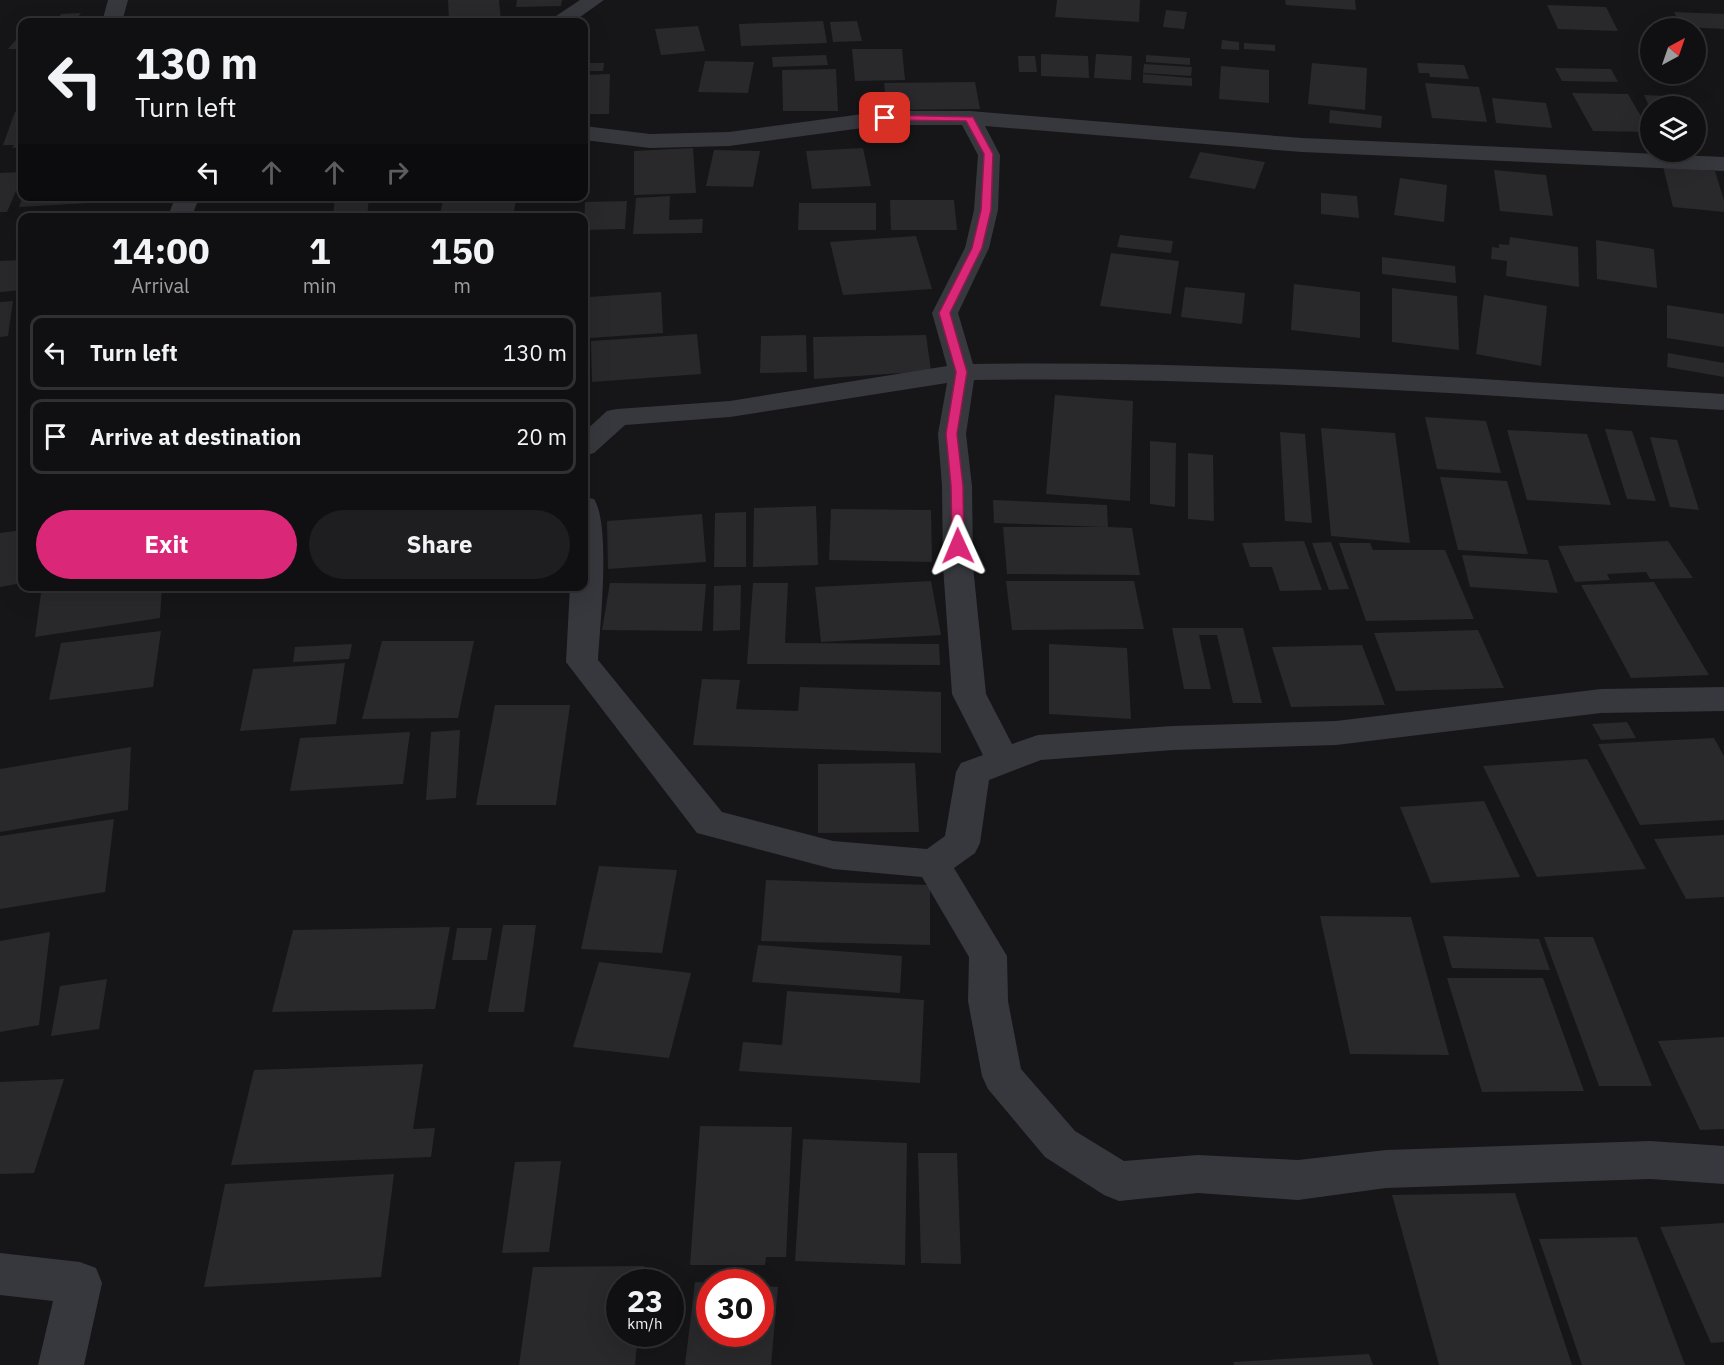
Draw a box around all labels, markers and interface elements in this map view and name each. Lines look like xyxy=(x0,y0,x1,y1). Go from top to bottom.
north arrow xyxy=(1640,18,1706,84)
map controls xyxy=(1640,18,1706,162)
text: 130 m xyxy=(135,36,258,91)
icon: left xyxy=(36,42,114,120)
text: Turn left xyxy=(135,89,236,124)
pin xyxy=(859,92,910,143)
button: layers xyxy=(1640,96,1706,162)
icon: arrive xyxy=(868,101,901,134)
icon: left xyxy=(192,156,225,189)
icon: ahead xyxy=(255,156,288,189)
icon: ahead xyxy=(318,156,351,189)
icon: right xyxy=(381,156,414,189)
text: 14:00 xyxy=(111,227,210,274)
text: 1 xyxy=(309,227,331,274)
text: 150 xyxy=(430,227,495,274)
text: Arrival xyxy=(131,272,190,299)
text: min xyxy=(303,272,337,299)
text: m xyxy=(454,272,471,299)
icon: left xyxy=(39,336,72,369)
text: Turn left xyxy=(90,338,178,367)
text: 130 m xyxy=(503,338,567,367)
icon: arrive xyxy=(39,420,72,453)
text: Arrive at destination xyxy=(90,422,301,451)
text: 20 m xyxy=(516,422,567,451)
button: Exit xyxy=(36,510,297,579)
button: Share xyxy=(309,510,570,579)
position arrow xyxy=(926,514,990,578)
speed limit sign: 30 xyxy=(696,1269,774,1347)
text: 23 xyxy=(627,1281,663,1320)
text: km/h xyxy=(627,1314,663,1333)

